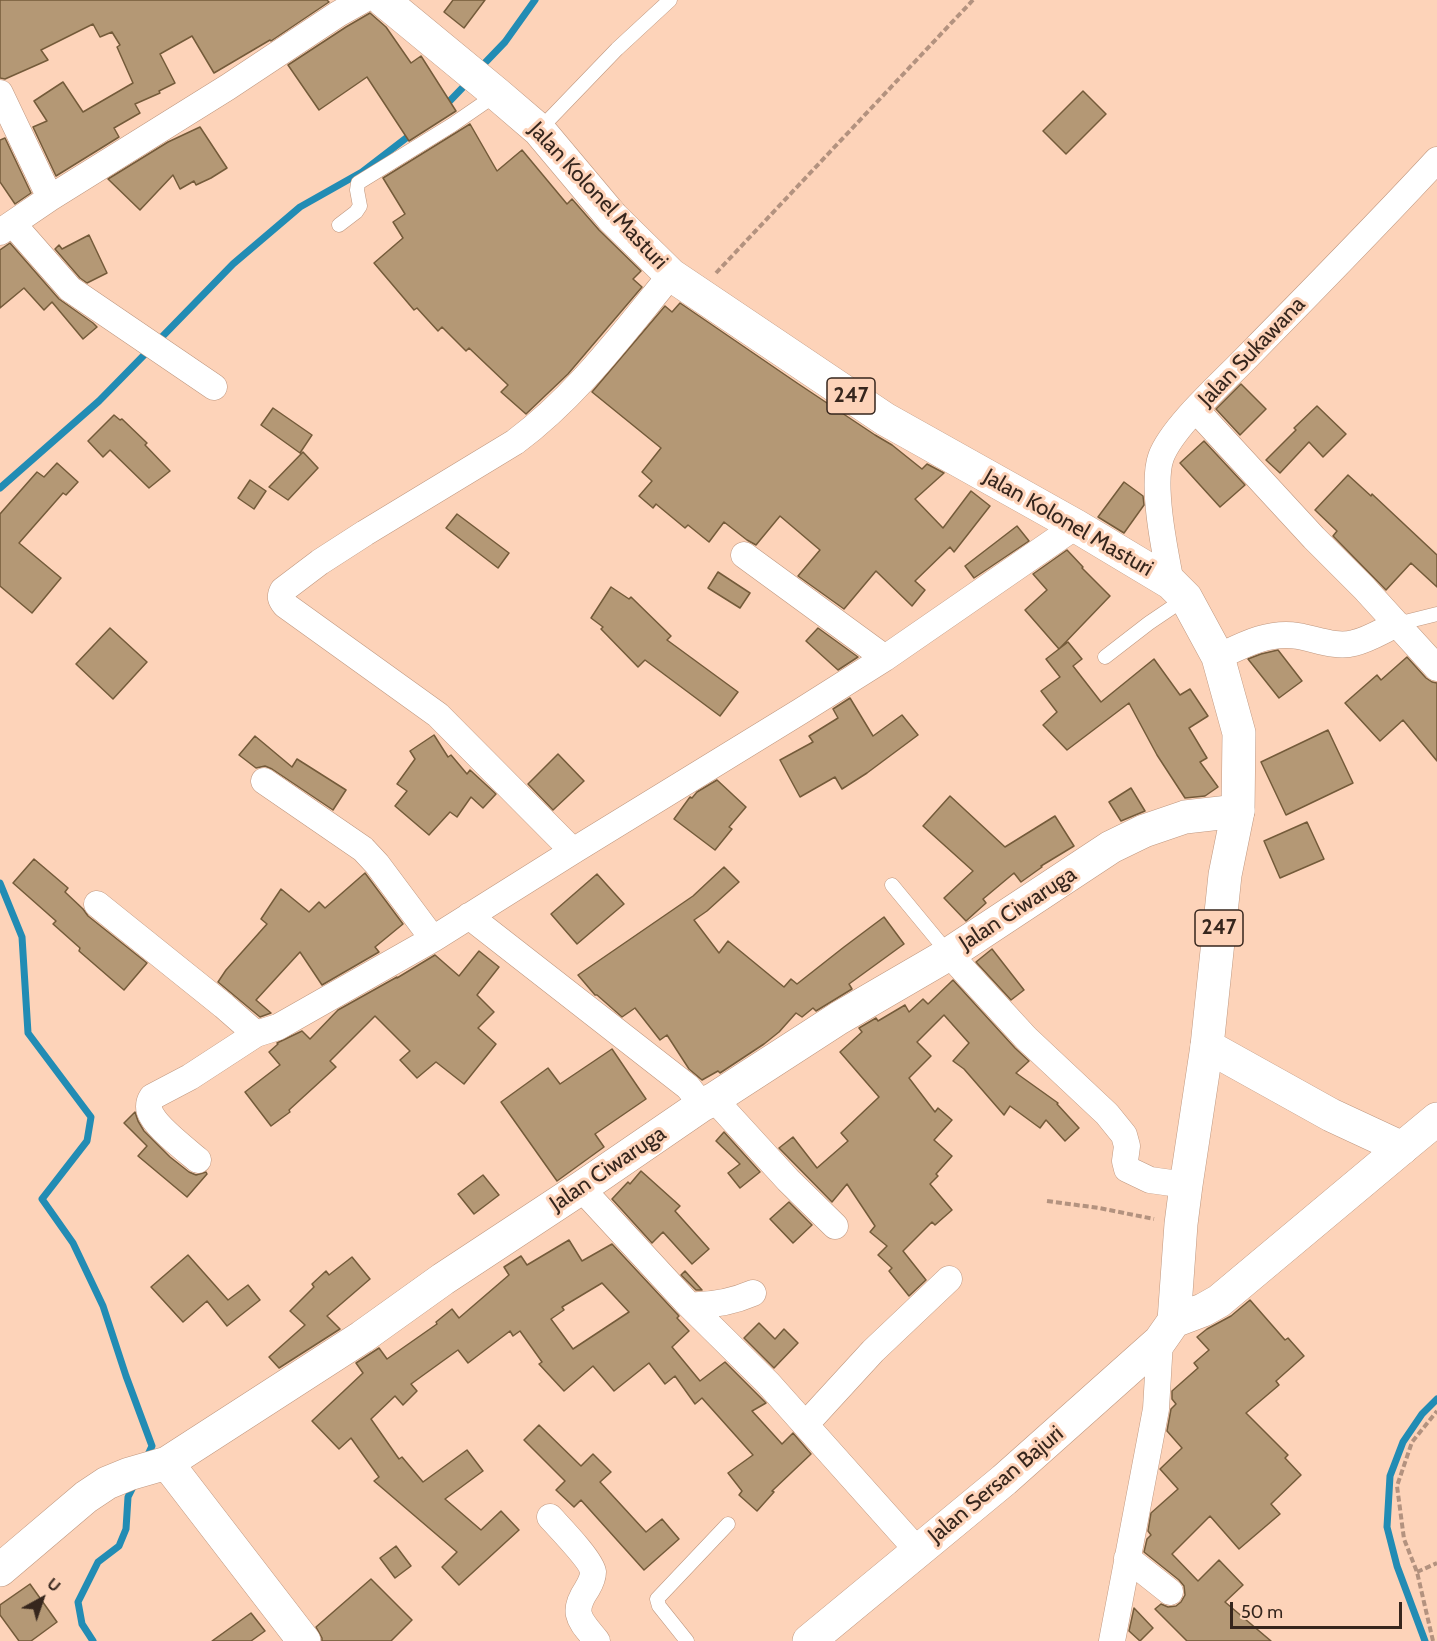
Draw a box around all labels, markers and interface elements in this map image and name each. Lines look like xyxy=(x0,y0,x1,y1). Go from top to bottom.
street label: Jalan Kolonel Masturi xyxy=(523,117,673,275)
street label: Jalan Sukawana xyxy=(1193,292,1311,412)
road number: 247 xyxy=(827,378,875,414)
street label: Jalan Kolonel Masturi xyxy=(978,464,1158,582)
street label: Jalan Ciwaruga xyxy=(955,861,1081,957)
road number: 247 xyxy=(1195,910,1243,946)
street label: Jalan Ciwaruga xyxy=(545,1121,671,1217)
street label: Jalan Sersan Bajuri xyxy=(923,1421,1069,1549)
north arrow xyxy=(12,1569,72,1629)
text: U xyxy=(43,1574,64,1596)
scale bar xyxy=(1233,1590,1406,1628)
text: 50 m xyxy=(1241,1601,1283,1623)

